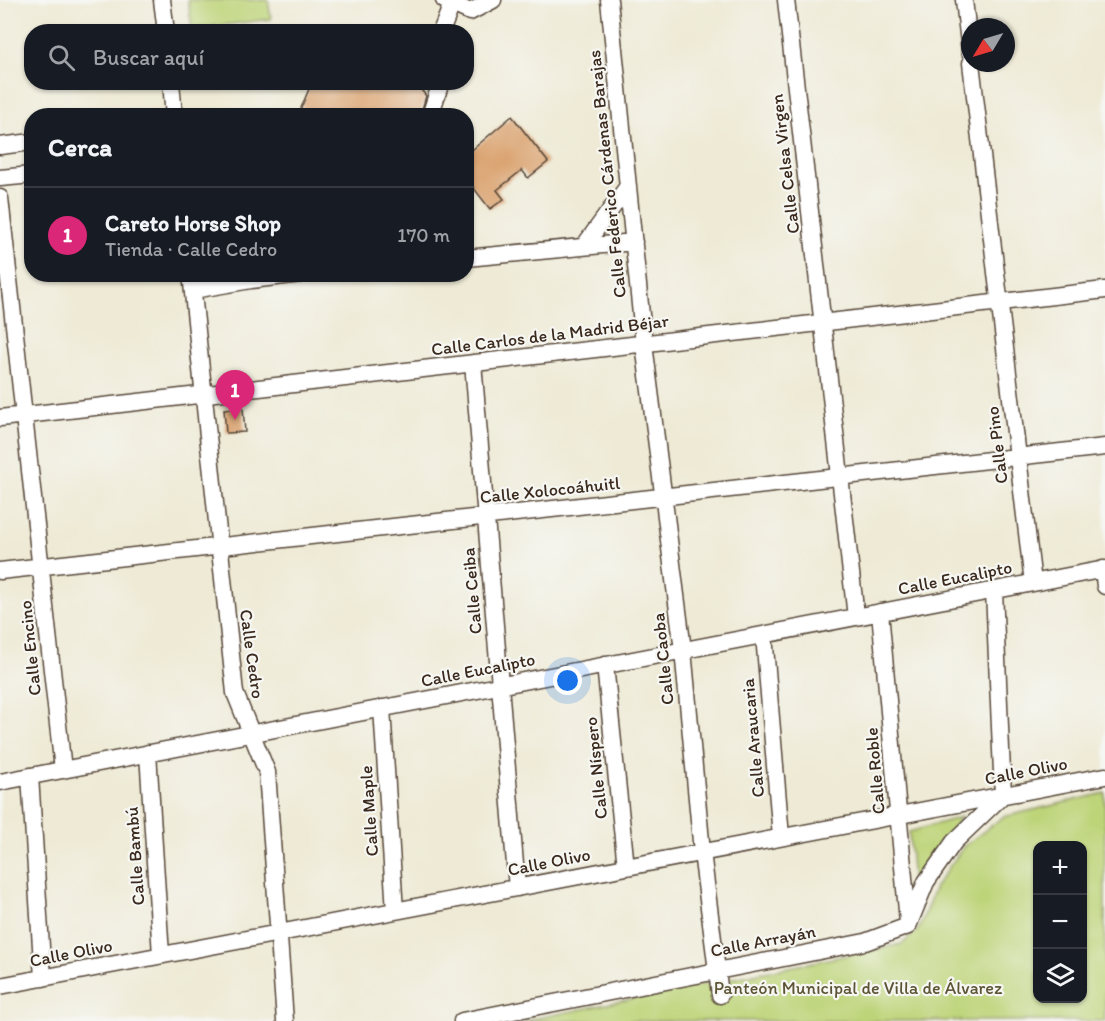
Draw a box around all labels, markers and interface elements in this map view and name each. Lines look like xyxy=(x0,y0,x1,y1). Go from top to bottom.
north arrow xyxy=(961,18,1015,72)
search box xyxy=(24,24,474,90)
icon: search xyxy=(45,41,78,74)
text: Buscar aquí xyxy=(93,44,204,71)
street label: Calle Federico Cárdenas Barajas xyxy=(583,49,631,299)
street label: Calle Celsa Virgen xyxy=(766,93,804,235)
text: Cerca xyxy=(48,131,112,163)
text: Careto Horse Shop xyxy=(105,210,281,237)
text: 1 xyxy=(63,223,72,247)
text: 170 m xyxy=(397,223,450,247)
text: Tienda · Calle Cedro xyxy=(105,237,277,261)
street label: Calle Carlos de la Madrid Béjar xyxy=(430,309,671,360)
pin: 1 xyxy=(216,370,254,420)
street label: Calle Pino xyxy=(981,405,1013,485)
street label: Calle Xolocoáhuitl xyxy=(479,472,621,508)
street label: Calle Ceiba xyxy=(457,547,487,635)
street label: Calle Eucalipto xyxy=(896,556,1014,600)
street label: Calle Encino xyxy=(14,599,46,697)
street label: Calle Cedro xyxy=(235,608,269,700)
street label: Calle Caoba xyxy=(647,612,679,706)
street label: Calle Eucalipto xyxy=(419,648,537,692)
your location xyxy=(553,666,582,695)
street label: Calle Araucaria xyxy=(737,677,769,799)
street label: Calle Níspero xyxy=(580,716,612,820)
street label: Calle Roble xyxy=(860,727,890,815)
street label: Calle Olivo xyxy=(983,752,1069,790)
street label: Calle Maple xyxy=(355,765,383,857)
street label: Calle Bambú xyxy=(121,806,149,906)
map controls xyxy=(1033,841,1087,1003)
button: + xyxy=(1033,841,1087,895)
street label: Calle Olivo xyxy=(506,843,592,881)
button: − xyxy=(1033,895,1087,949)
street label: Calle Arrayán xyxy=(708,920,818,962)
street label: Calle Olivo xyxy=(28,934,114,972)
button: layers xyxy=(1033,949,1087,1003)
park label: Panteón Municipal de Villa de Álvarez xyxy=(714,977,1003,999)

